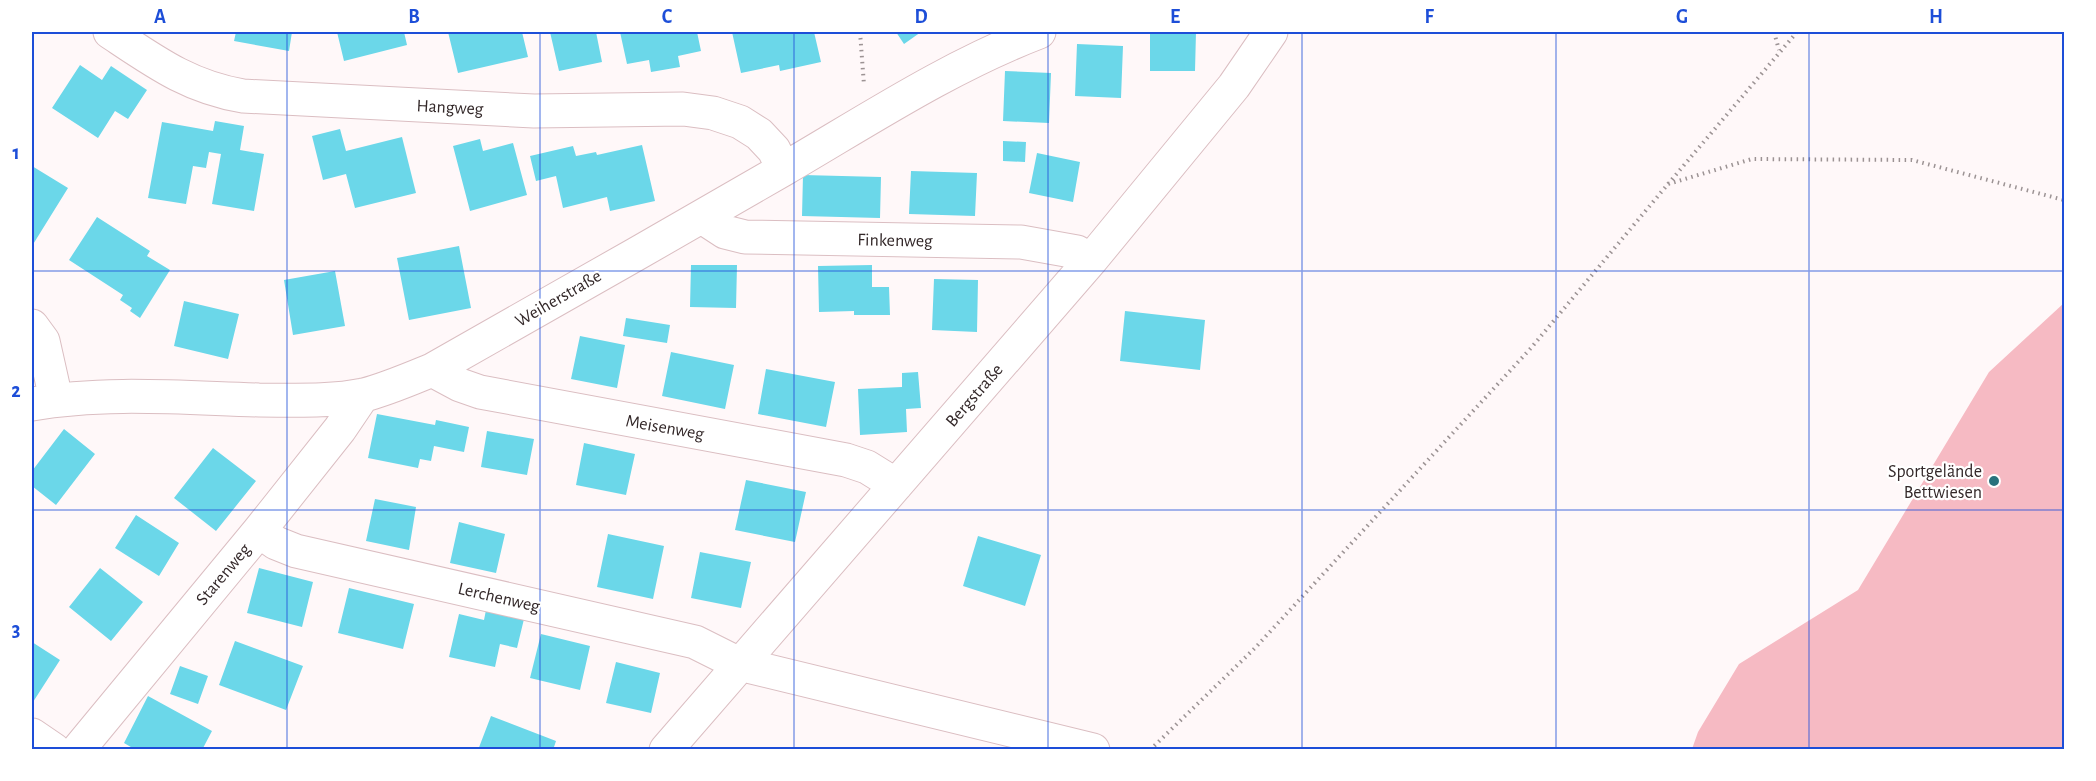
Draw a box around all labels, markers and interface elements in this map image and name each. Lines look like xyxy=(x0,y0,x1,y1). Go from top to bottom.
text: A xyxy=(154,7,166,27)
text: B xyxy=(408,7,420,27)
text: C xyxy=(662,7,673,27)
text: D xyxy=(914,7,928,27)
text: E xyxy=(1170,7,1180,27)
text: F xyxy=(1424,7,1434,27)
text: G xyxy=(1676,7,1688,27)
text: H xyxy=(1929,7,1943,27)
street label: Hangweg xyxy=(416,97,484,119)
text: 1 xyxy=(12,143,20,163)
street label: Finkenweg xyxy=(857,231,933,251)
street label: Weiherstraße xyxy=(512,267,605,331)
street label: Bergstraße xyxy=(943,361,1007,431)
text: 2 xyxy=(11,381,21,401)
street label: Meisenweg xyxy=(624,412,706,444)
place label: Sportgelände Bettwiesen xyxy=(1888,463,1982,502)
marker: Sportgelände Bettwiesen xyxy=(1987,474,2001,488)
street label: Starenweg xyxy=(193,540,255,609)
street label: Lerchenweg xyxy=(456,580,542,616)
text: 3 xyxy=(12,620,20,640)

